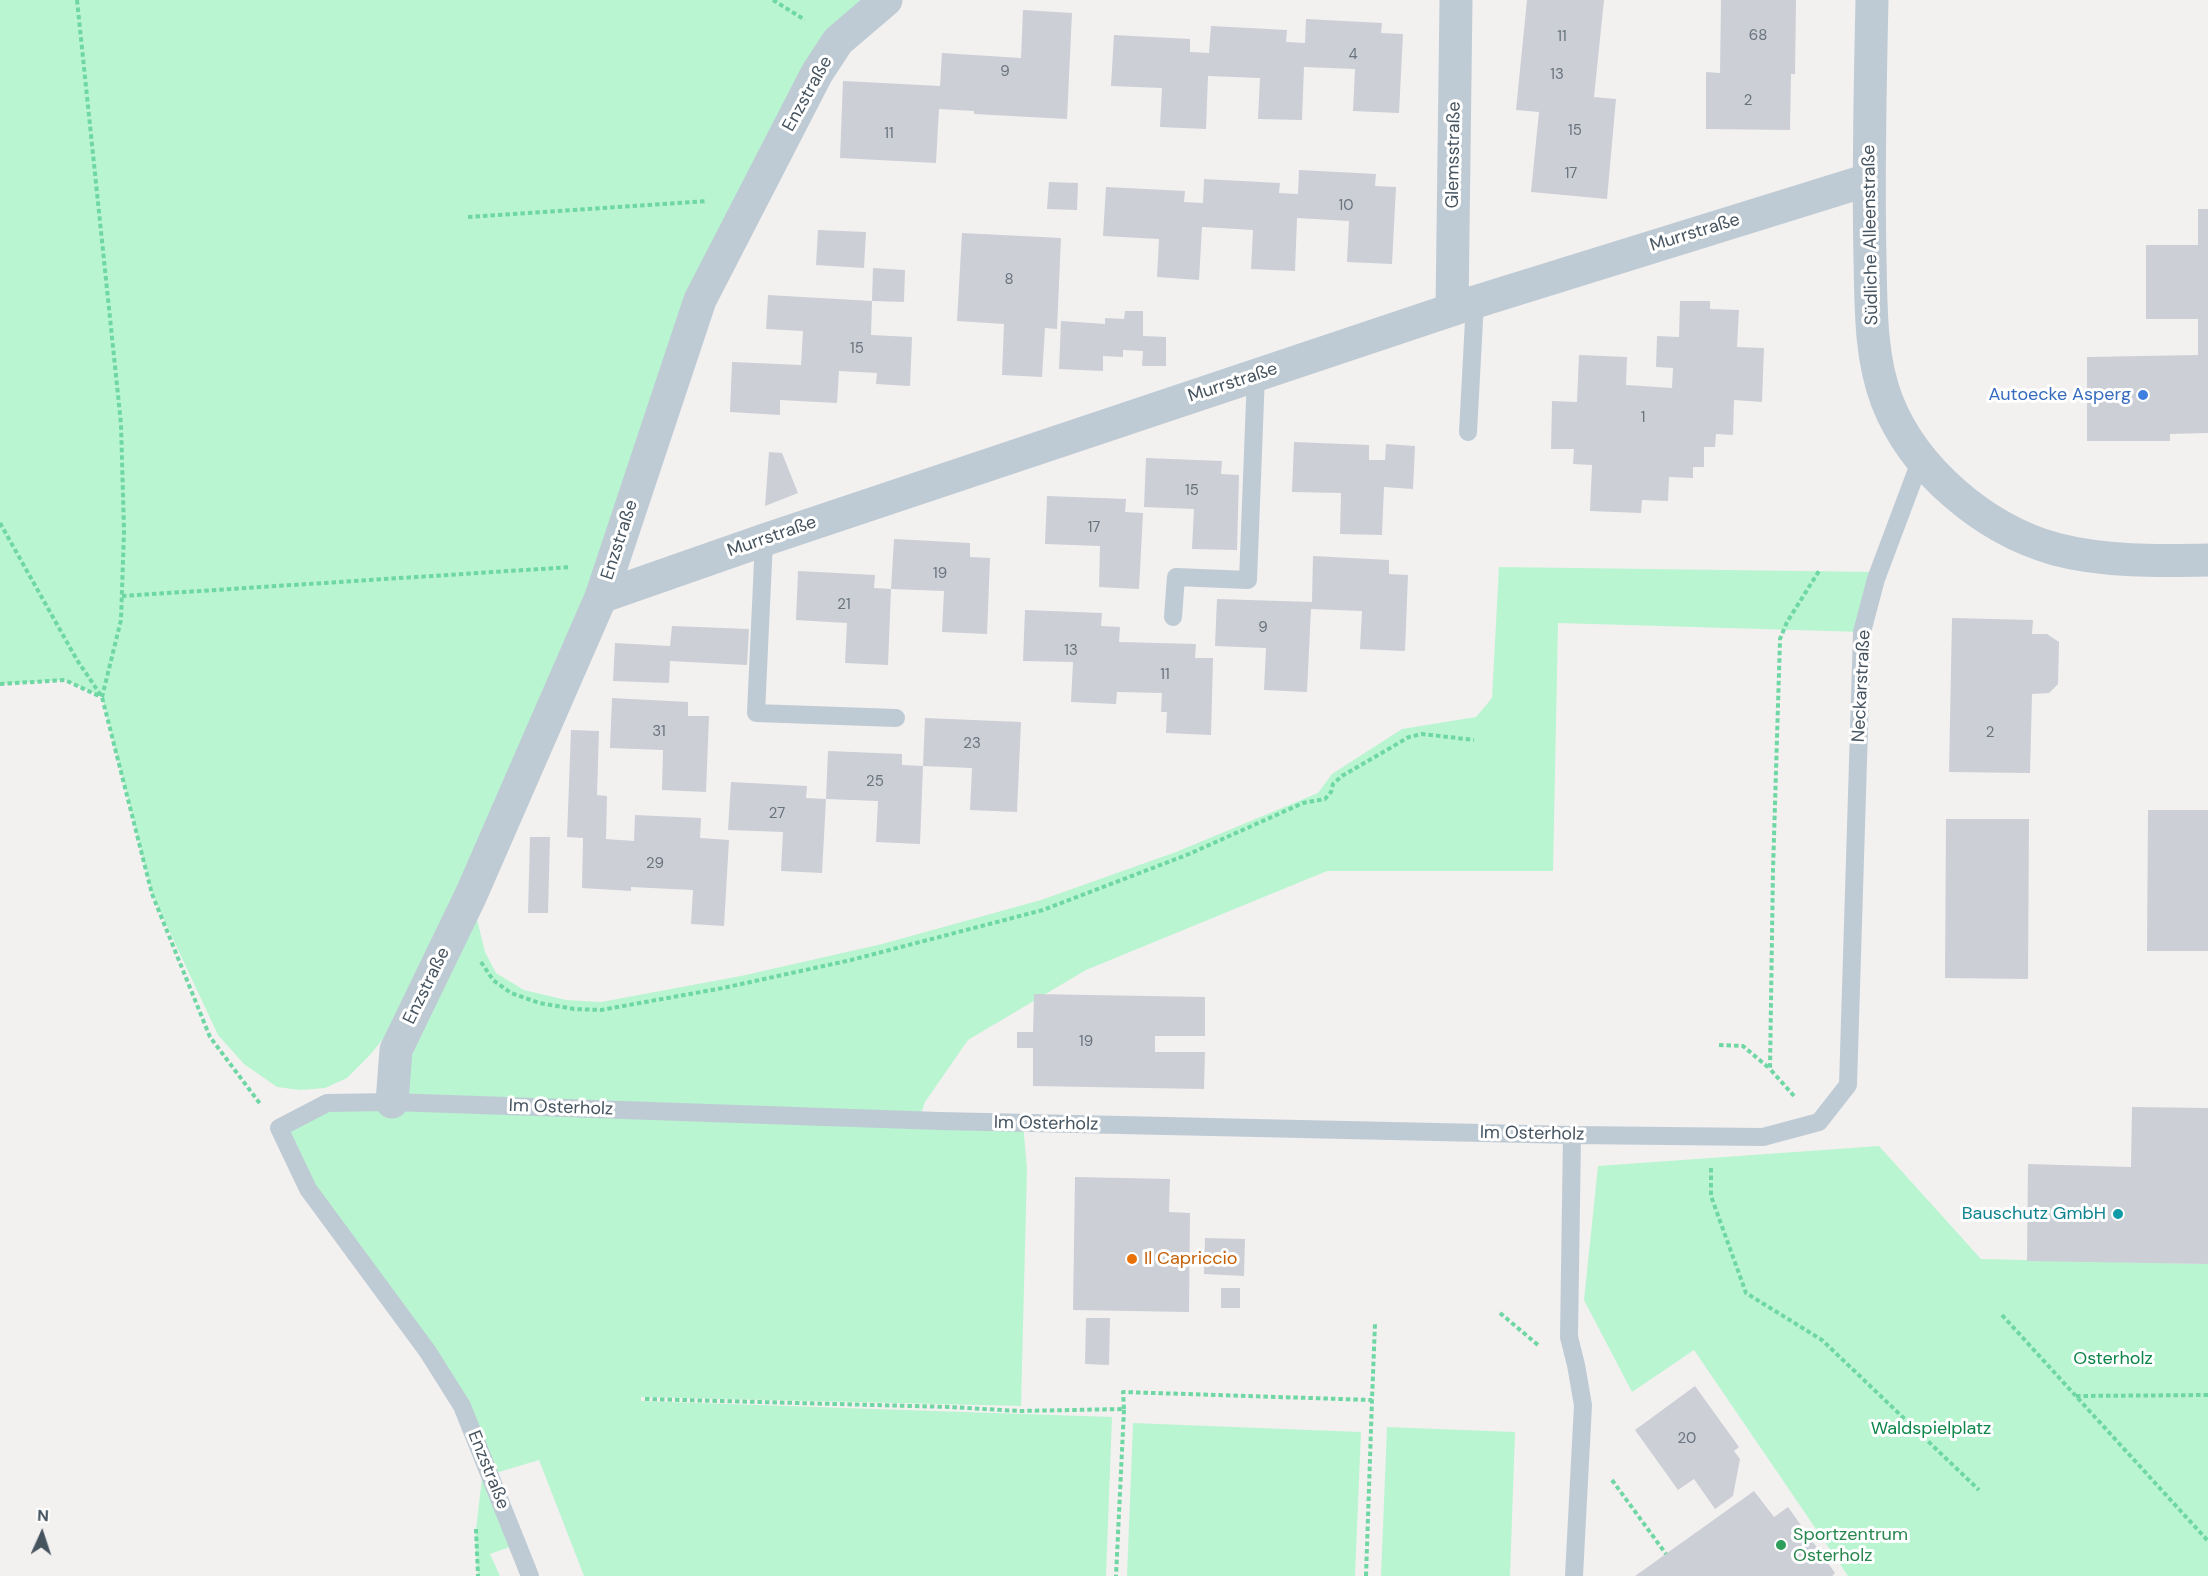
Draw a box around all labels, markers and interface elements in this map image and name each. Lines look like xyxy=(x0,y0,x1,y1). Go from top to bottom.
house number: 68 xyxy=(1749,27,1767,45)
house number: 11 xyxy=(1557,28,1567,46)
house number: 4 xyxy=(1348,46,1358,64)
street label: Enzstraße xyxy=(778,53,838,135)
house number: 9 xyxy=(1000,63,1010,81)
house number: 13 xyxy=(1550,66,1564,84)
house number: 2 xyxy=(1744,92,1752,110)
street label: Glemsstraße xyxy=(1442,101,1466,209)
house number: 15 xyxy=(1568,122,1582,140)
house number: 11 xyxy=(884,125,894,143)
street label: Südliche Alleenstraße xyxy=(1859,144,1883,326)
house number: 17 xyxy=(1565,165,1577,183)
house number: 10 xyxy=(1339,197,1353,215)
street label: Murrstraße xyxy=(1647,209,1743,257)
house number: 8 xyxy=(1004,271,1014,289)
house number: 15 xyxy=(850,340,864,358)
street label: Murrstraße xyxy=(1186,358,1280,408)
place label: Autoecke Asperg xyxy=(1989,384,2131,406)
marker: Autoecke Asperg xyxy=(2136,388,2150,402)
house number: 1 xyxy=(1641,409,1645,427)
house number: 15 xyxy=(1185,482,1199,500)
street label: Enzstraße xyxy=(597,497,643,583)
street label: Murrstraße xyxy=(725,512,819,562)
house number: 17 xyxy=(1088,519,1100,537)
house number: 19 xyxy=(933,565,947,583)
house number: 21 xyxy=(837,596,851,614)
house number: 9 xyxy=(1258,619,1268,637)
street label: Neckarstraße xyxy=(1848,629,1876,743)
house number: 13 xyxy=(1064,642,1078,660)
house number: 11 xyxy=(1160,666,1170,684)
house number: 31 xyxy=(652,723,666,741)
house number: 2 xyxy=(1986,724,1994,742)
house number: 23 xyxy=(963,735,981,753)
house number: 25 xyxy=(866,773,884,791)
house number: 27 xyxy=(769,805,785,823)
house number: 29 xyxy=(646,855,664,873)
street label: Enzstraße xyxy=(399,944,455,1028)
house number: 19 xyxy=(1079,1033,1093,1051)
street label: Im Osterholz xyxy=(508,1095,614,1121)
street label: Im Osterholz xyxy=(994,1112,1098,1136)
street label: Im Osterholz xyxy=(1480,1122,1584,1146)
place label: Bauschutz GmbH xyxy=(1962,1203,2106,1225)
marker: Bauschutz GmbH xyxy=(2111,1207,2125,1221)
place label: Il Capriccio xyxy=(1144,1248,1238,1270)
marker: Il Capriccio xyxy=(1125,1252,1139,1266)
park label: Osterholz xyxy=(2073,1348,2153,1370)
park label: Waldspielplatz xyxy=(1871,1418,1991,1440)
street label: Enzstraße xyxy=(462,1428,514,1512)
house number: 20 xyxy=(1678,1430,1696,1448)
north arrow xyxy=(12,1504,72,1564)
text: N xyxy=(37,1505,49,1526)
place label: Sportzentrum Osterholz xyxy=(1793,1524,1908,1567)
marker: Sportzentrum Osterholz xyxy=(1774,1538,1788,1552)

